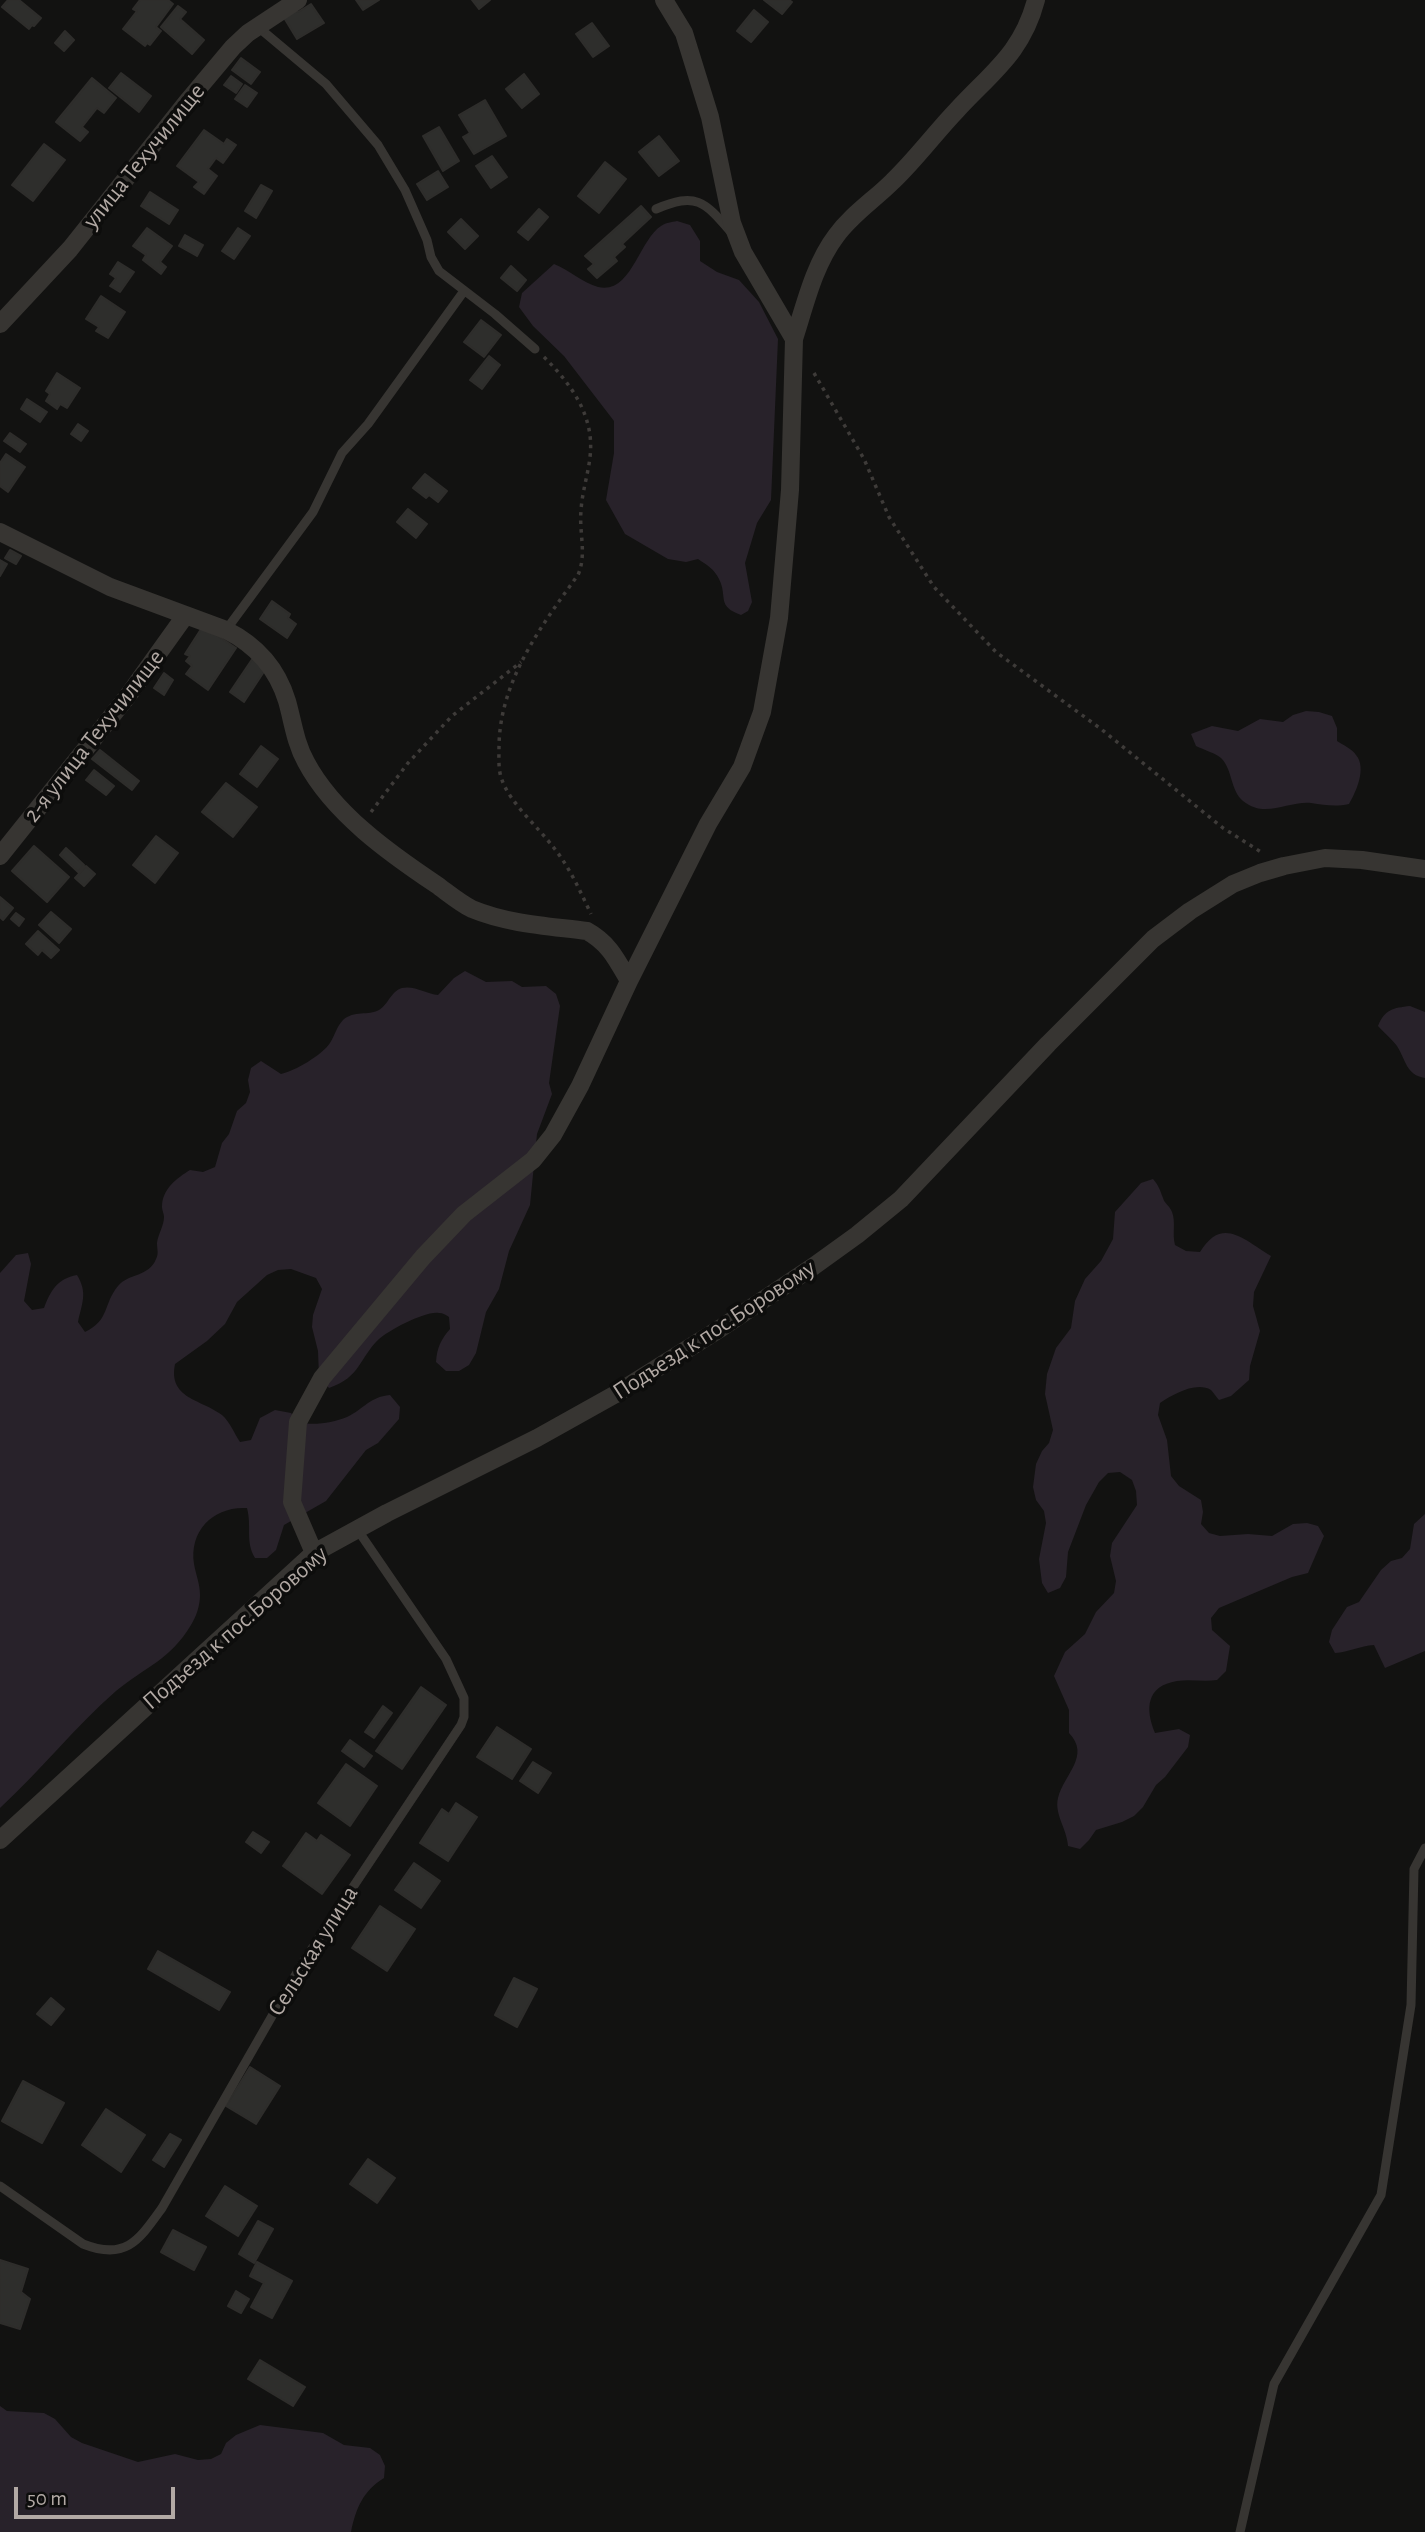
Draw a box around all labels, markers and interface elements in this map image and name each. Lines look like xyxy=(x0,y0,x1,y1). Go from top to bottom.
street label: улица Техучилище xyxy=(77,78,211,234)
street label: 2-я улица Техучилище xyxy=(18,644,170,828)
street label: Подъезд к пос.Боровому xyxy=(607,1254,821,1406)
street label: Подъезд к пос.Боровому xyxy=(136,1540,334,1716)
street label: Сельская улица xyxy=(262,1881,364,2021)
scale bar xyxy=(18,2472,178,2516)
text: 50 m xyxy=(27,2488,67,2509)

